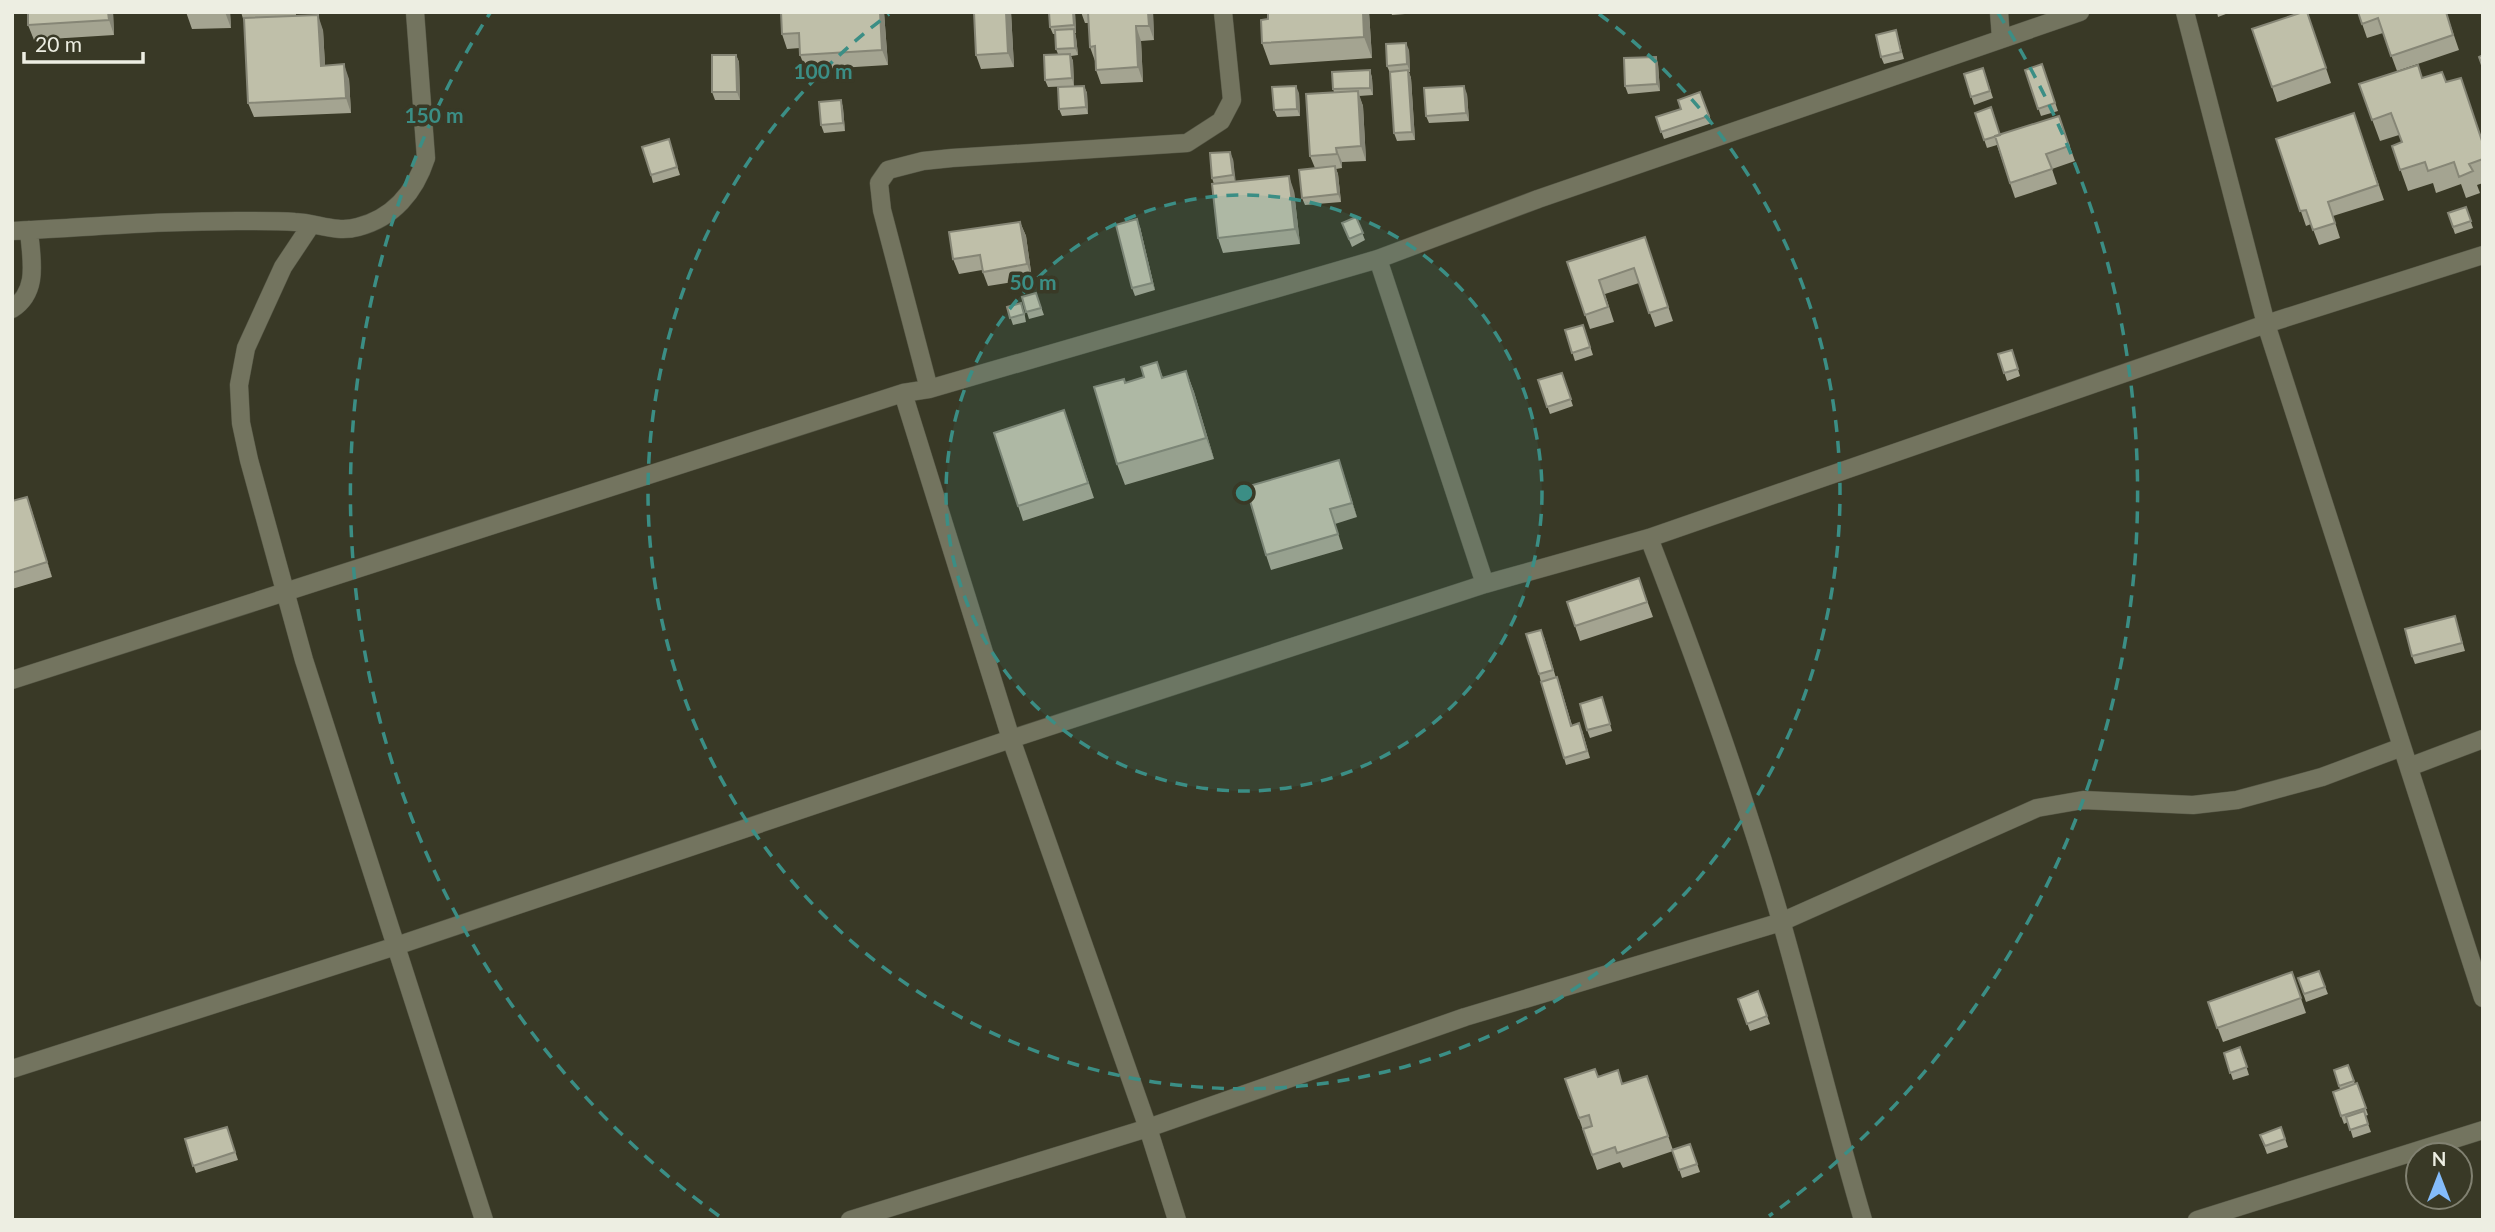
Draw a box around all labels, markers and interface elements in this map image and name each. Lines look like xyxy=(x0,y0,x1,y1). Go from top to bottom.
scale bar xyxy=(24,21,144,65)
text: 20 m xyxy=(35,31,82,56)
text: 100 m xyxy=(793,58,853,83)
text: 150 m xyxy=(404,102,464,127)
text: 50 m xyxy=(1009,269,1057,294)
centre of rings xyxy=(1232,481,1256,505)
north arrow xyxy=(2404,1141,2474,1211)
text: N xyxy=(2432,1147,2446,1170)

